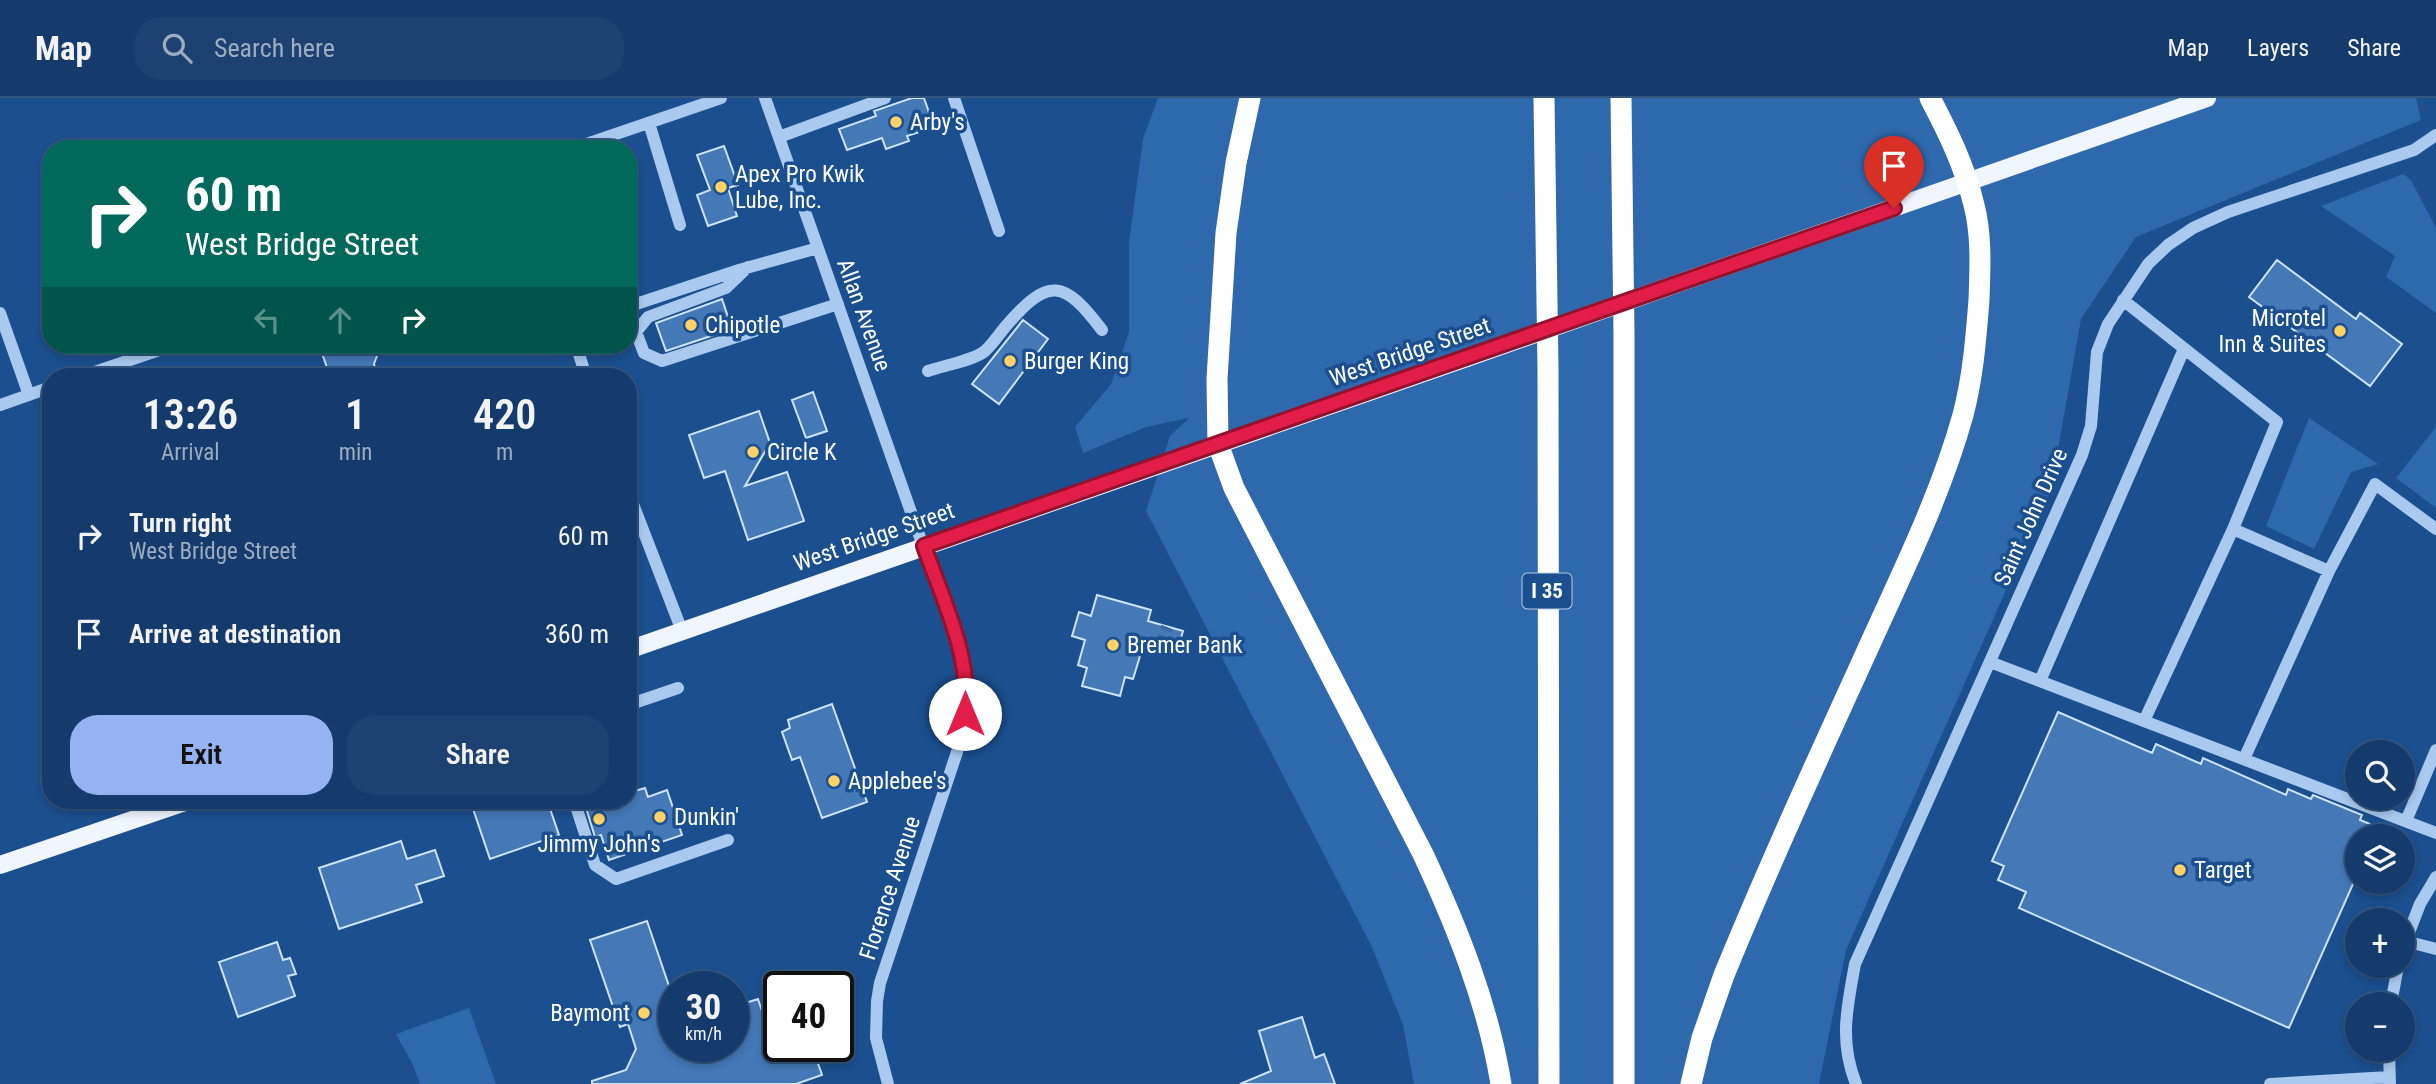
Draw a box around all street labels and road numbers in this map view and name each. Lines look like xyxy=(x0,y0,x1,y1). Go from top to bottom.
street label: Allan Avenue xyxy=(831,255,897,375)
street label: West Bridge Street xyxy=(1326,312,1494,392)
street label: Saint John Drive xyxy=(1989,444,2073,590)
street label: West Bridge Street xyxy=(790,497,958,577)
road number: I 35 xyxy=(1522,574,1572,608)
street label: Florence Avenue xyxy=(854,813,926,963)

